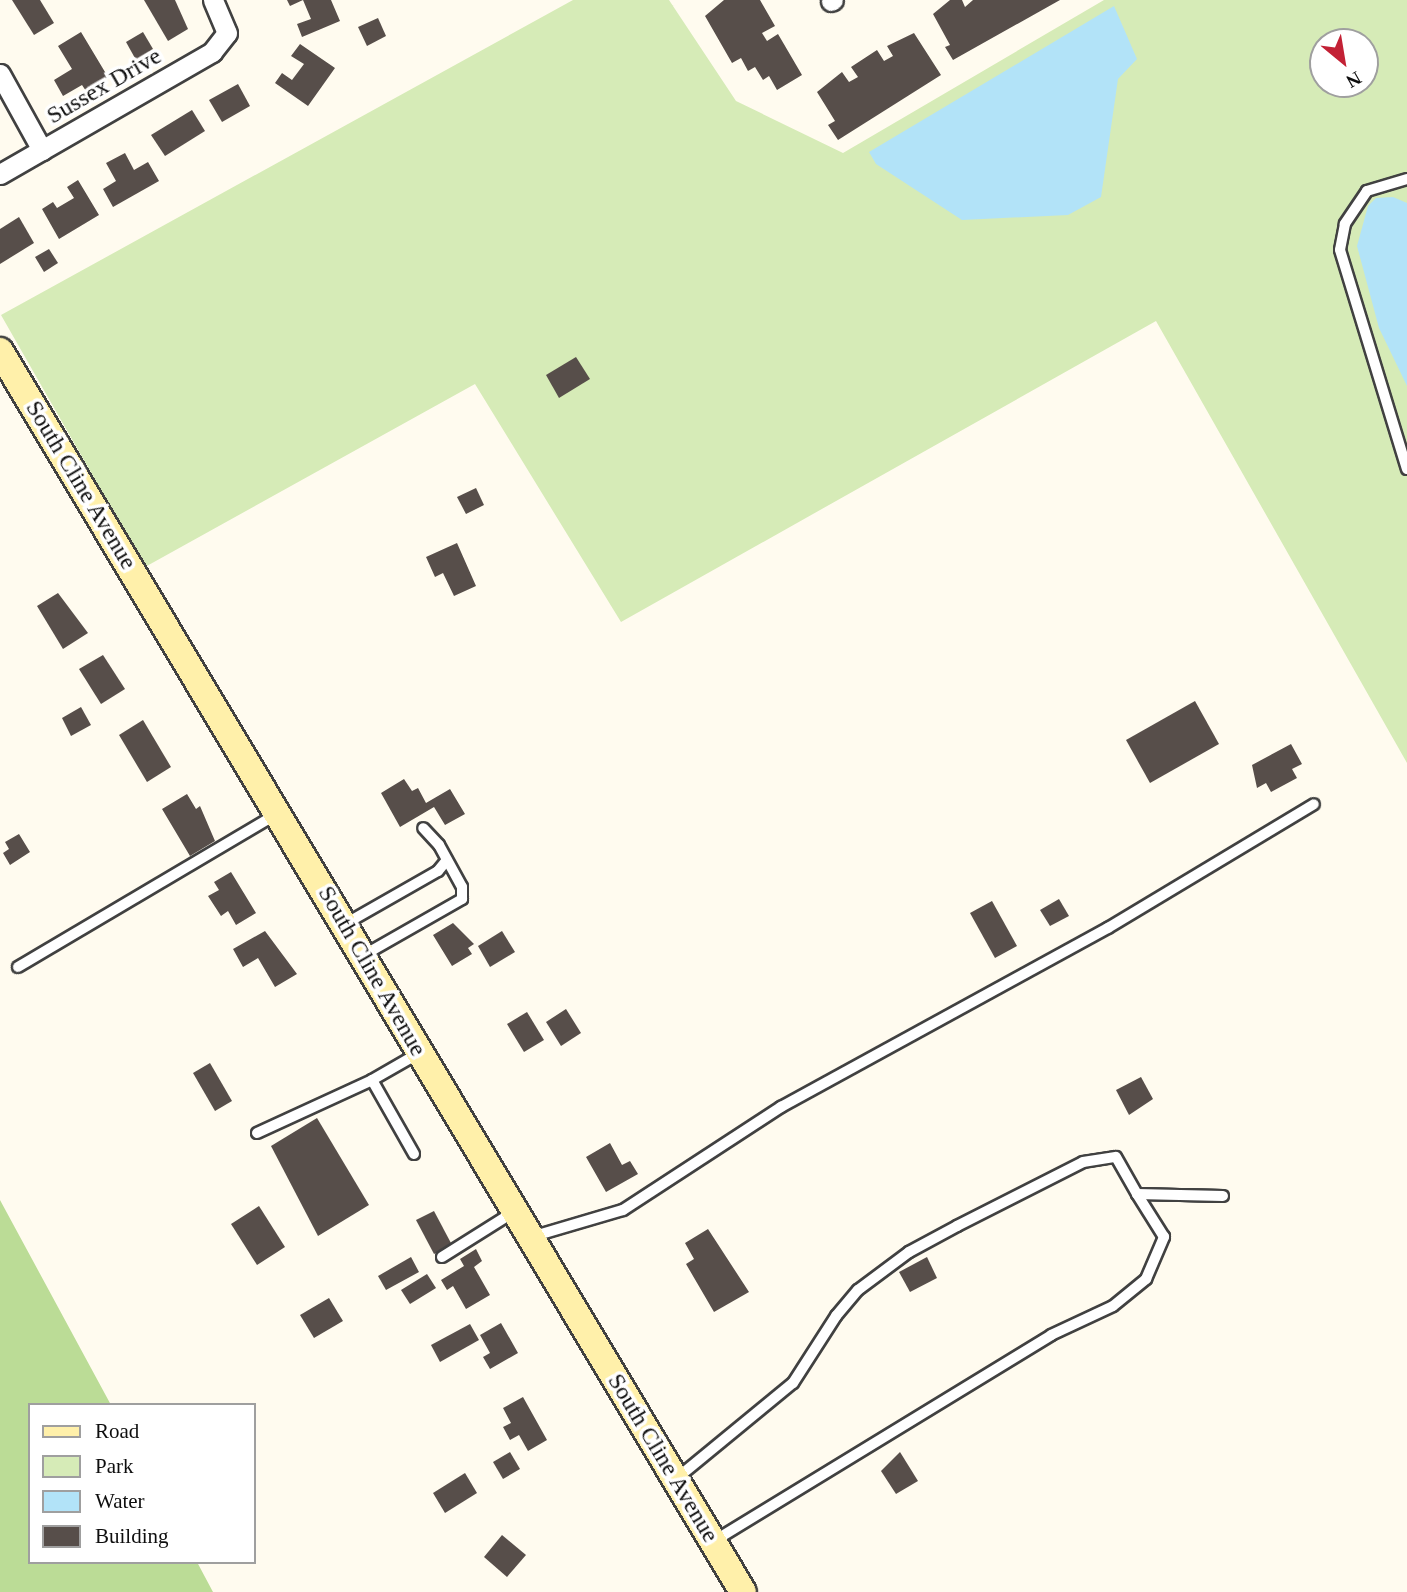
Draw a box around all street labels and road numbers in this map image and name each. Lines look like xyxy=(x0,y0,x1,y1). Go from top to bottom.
street label: Sussex Drive xyxy=(42,42,166,130)
street label: South Cline Avenue xyxy=(19,395,143,575)
street label: South Cline Avenue xyxy=(311,880,433,1062)
street label: South Cline Avenue xyxy=(601,1368,725,1548)

